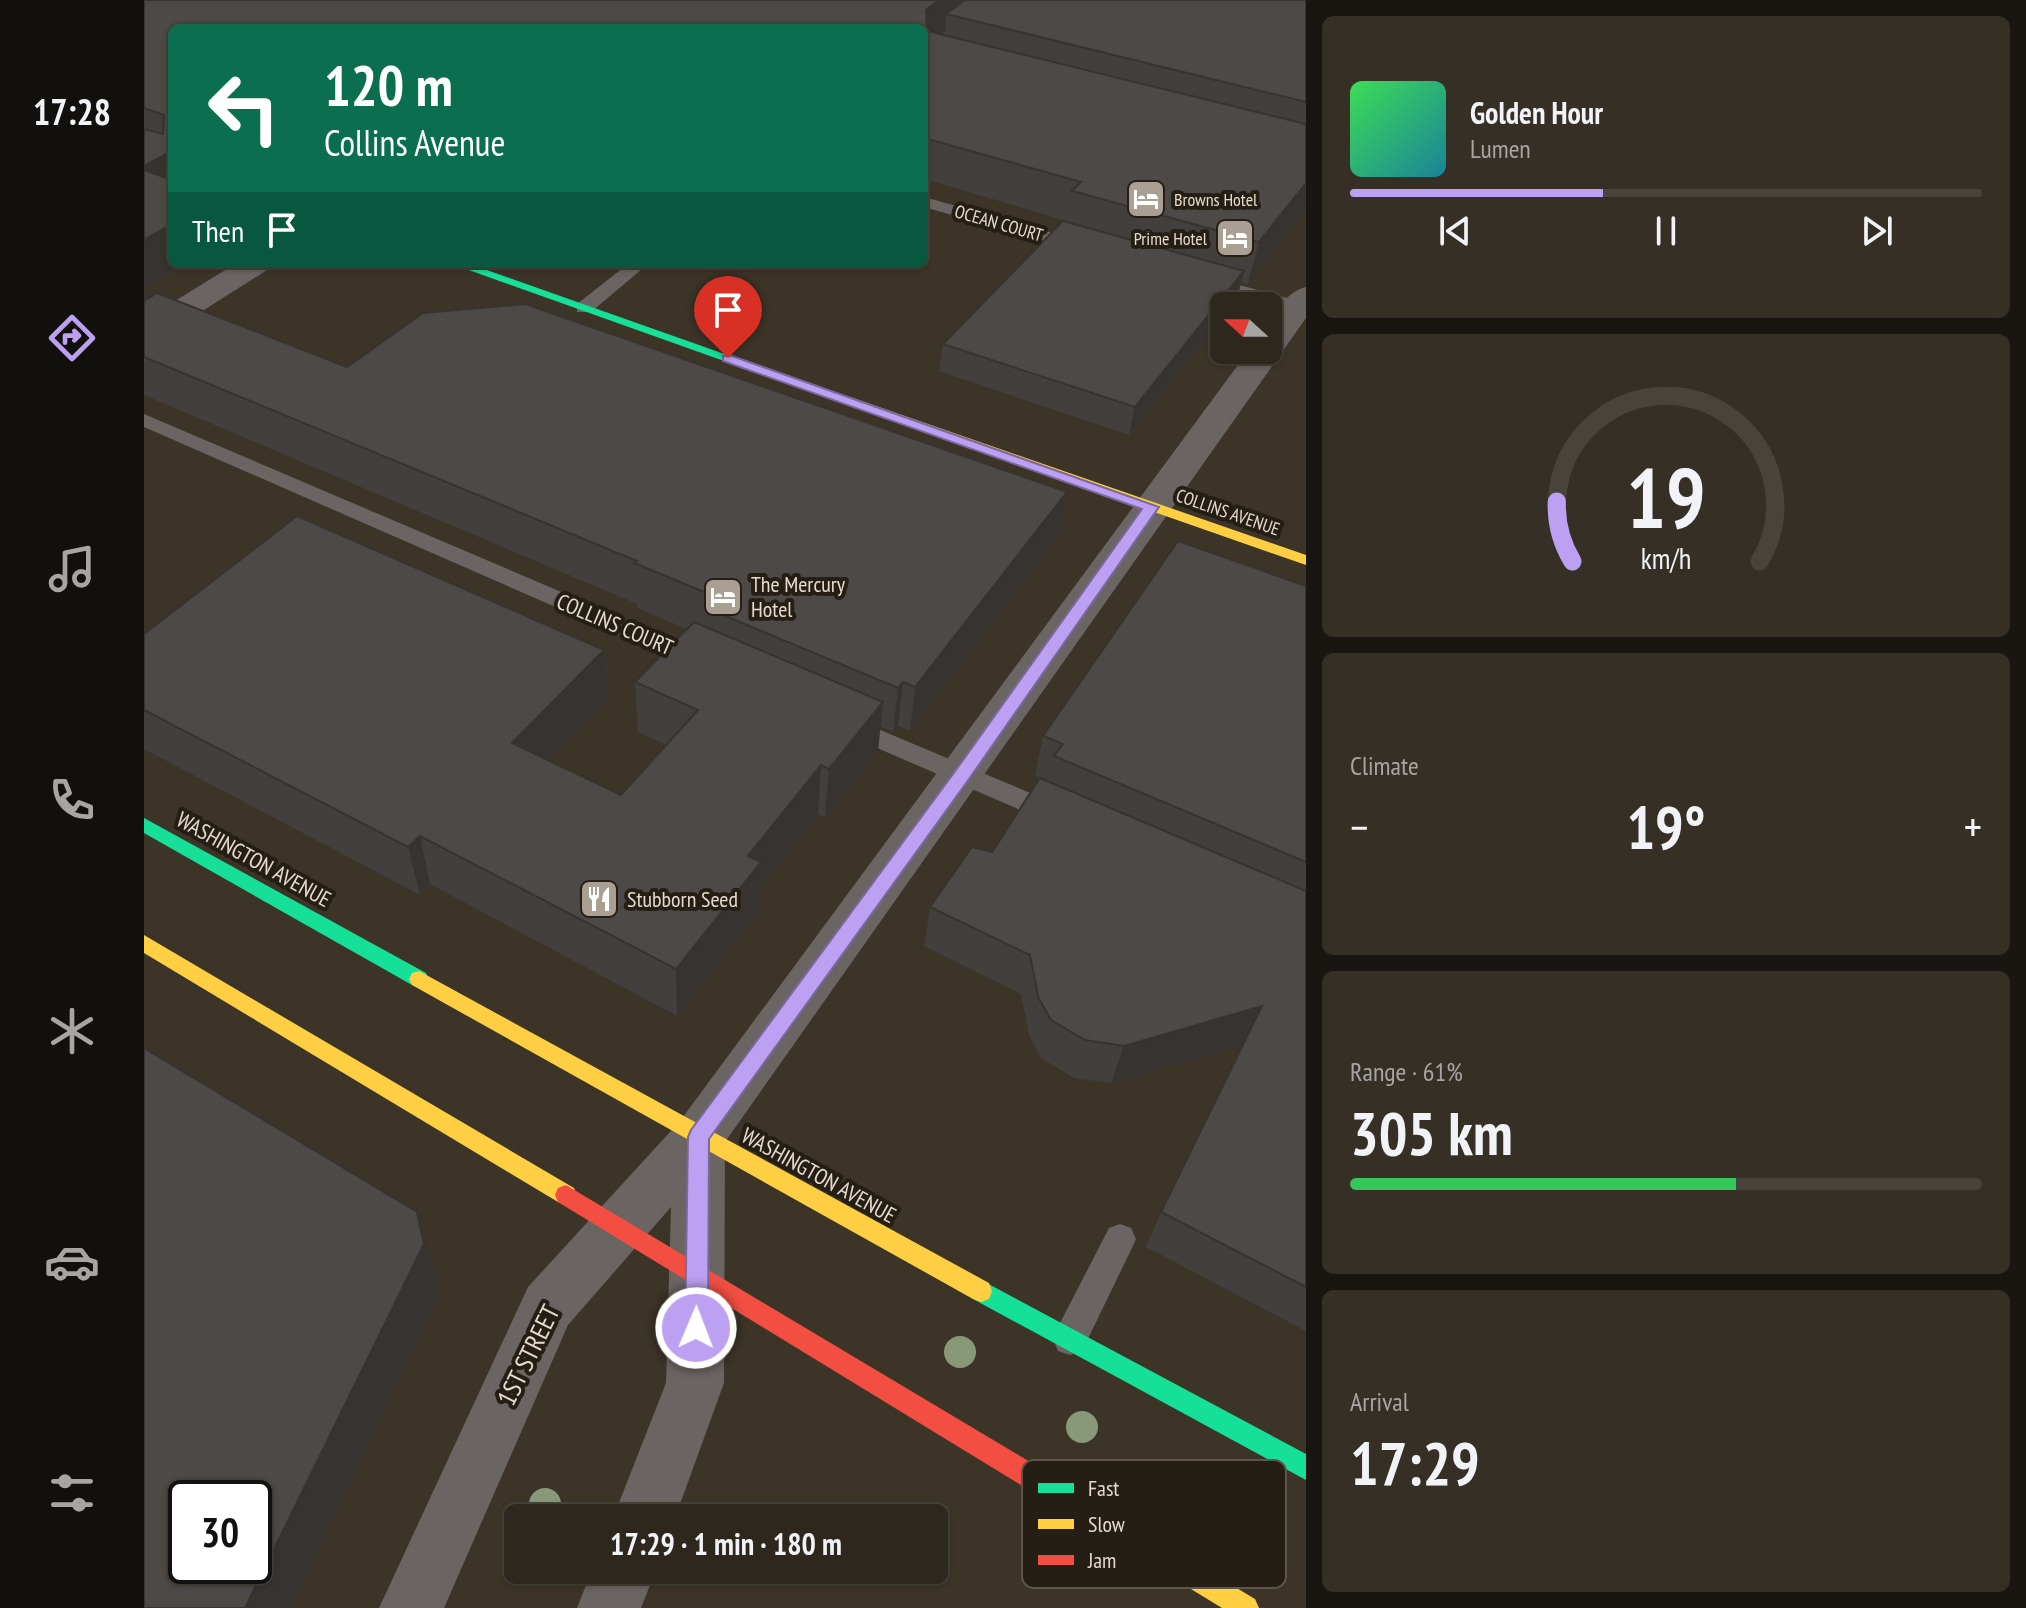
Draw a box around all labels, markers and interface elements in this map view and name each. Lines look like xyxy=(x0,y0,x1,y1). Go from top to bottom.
text: 120 m xyxy=(324,49,453,121)
icon: left xyxy=(192,56,296,160)
text: 17:28 xyxy=(33,88,111,135)
text: Golden Hour xyxy=(1470,93,1603,132)
text: Collins Avenue xyxy=(324,119,505,166)
text: Lumen xyxy=(1470,132,1531,165)
hotel icon: Browns Hotel xyxy=(1125,178,1167,220)
place label: Browns Hotel xyxy=(1174,188,1258,211)
street label: OCEAN COURT xyxy=(952,199,1046,247)
icon: arrive xyxy=(260,208,304,252)
icon: previous xyxy=(1433,209,1477,253)
icon: pause xyxy=(1644,209,1688,253)
icon: next xyxy=(1855,209,1899,253)
text: Then xyxy=(192,211,244,250)
hotel icon: Prime Hotel xyxy=(1214,217,1256,259)
place label: Prime Hotel xyxy=(1134,227,1208,250)
pin xyxy=(694,276,762,358)
icon: arrive xyxy=(706,288,750,332)
north arrow xyxy=(1210,292,1282,364)
map controls xyxy=(1210,292,1282,364)
icon: directions xyxy=(44,310,100,366)
text: 19 xyxy=(1626,442,1706,550)
street label: COLLINS AVENUE xyxy=(1173,484,1283,540)
text: km/h xyxy=(1641,540,1691,577)
icon: music xyxy=(44,541,100,597)
place label: The Mercury Hotel xyxy=(751,570,846,623)
hotel icon: The Mercury Hotel xyxy=(702,576,744,618)
street label: COLLINS COURT xyxy=(553,587,677,661)
text: Climate xyxy=(1350,749,1419,782)
icon: phone xyxy=(44,772,100,828)
text: 19° xyxy=(1626,788,1706,866)
text: − xyxy=(1350,798,1368,855)
text: + xyxy=(1964,798,1982,855)
street label: WASHINGTON AVENUE xyxy=(172,805,336,913)
restaurant icon: Stubborn Seed xyxy=(578,878,620,920)
place label: Stubborn Seed xyxy=(627,885,738,913)
icon: climate xyxy=(44,1003,100,1059)
text: Range · 61% xyxy=(1350,1055,1463,1088)
text: 305 km xyxy=(1350,1094,1513,1172)
street label: WASHINGTON AVENUE xyxy=(737,1121,901,1229)
icon: car xyxy=(44,1234,100,1290)
position arrow xyxy=(654,1286,738,1370)
street label: 1ST STREET xyxy=(489,1299,567,1411)
text: Arrival xyxy=(1350,1385,1409,1418)
text: 17:29 xyxy=(1350,1424,1480,1502)
legend xyxy=(1022,1460,1286,1588)
icon: filters xyxy=(44,1465,100,1521)
text: Fast xyxy=(1088,1474,1119,1502)
speed limit sign: 30 xyxy=(168,1480,272,1584)
text: Slow xyxy=(1088,1510,1125,1538)
text: 17:29 · 1 min · 180 m xyxy=(610,1524,842,1563)
text: Jam xyxy=(1087,1546,1116,1574)

